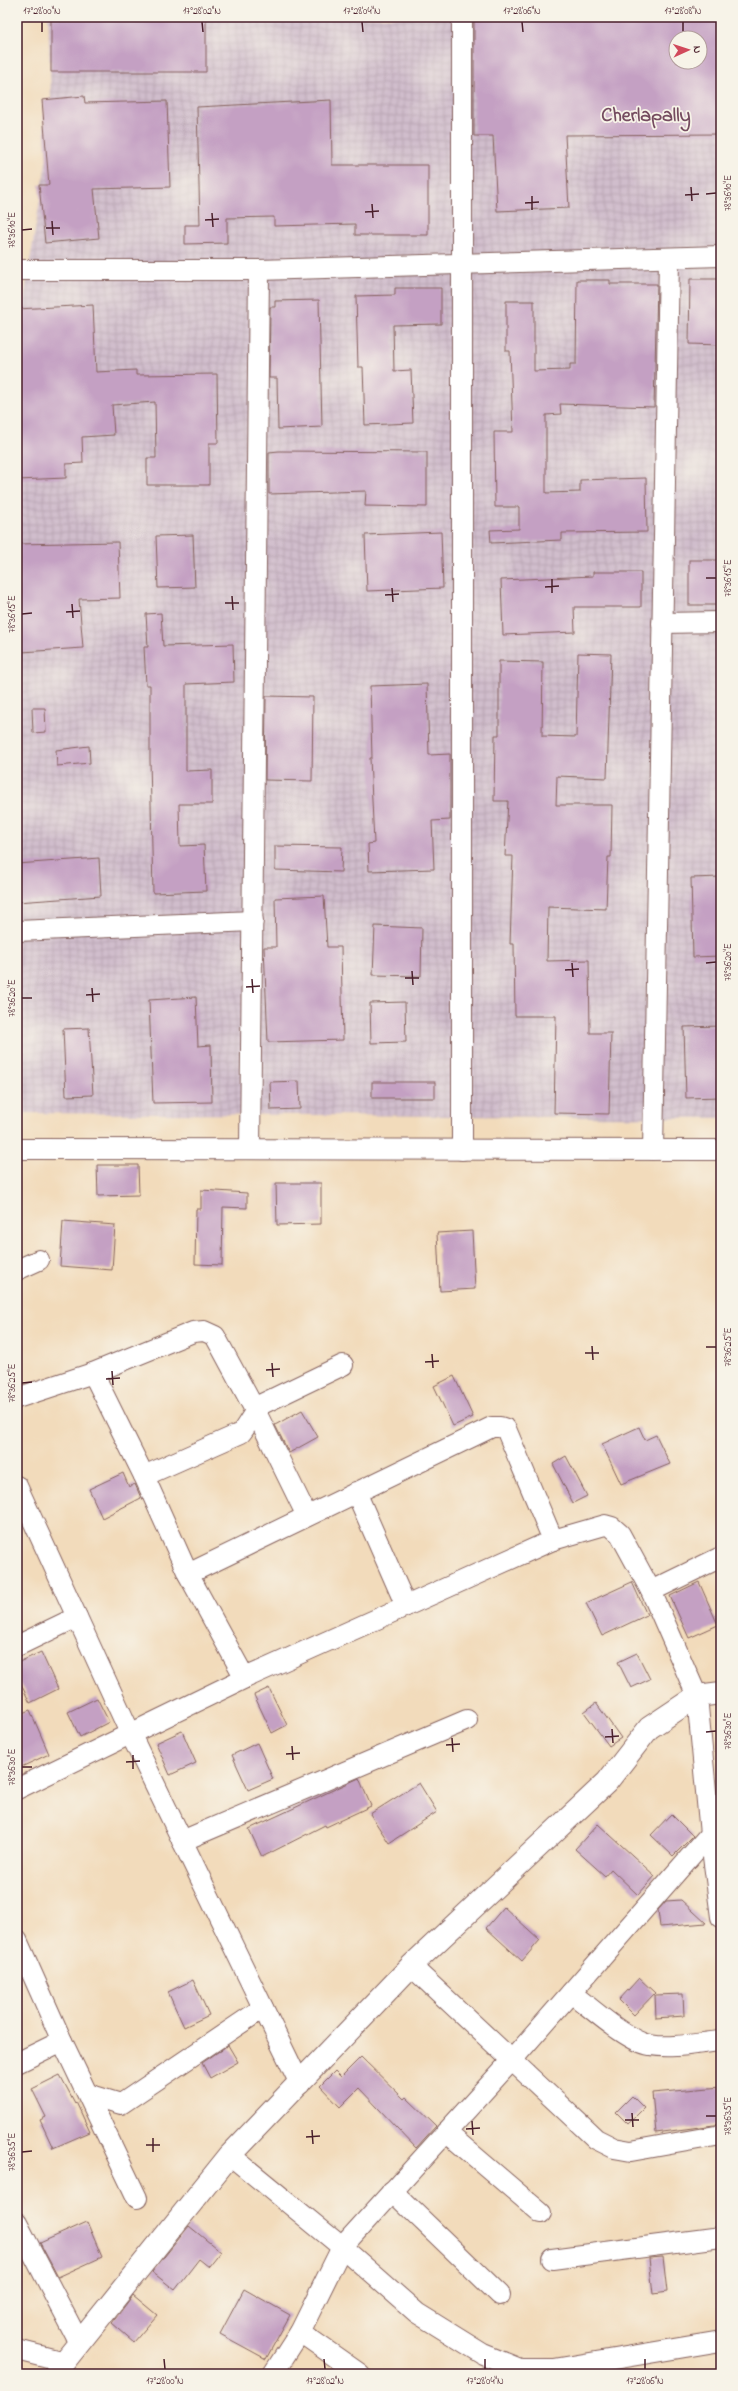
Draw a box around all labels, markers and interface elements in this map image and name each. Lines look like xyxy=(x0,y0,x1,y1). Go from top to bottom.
text: 17°28'00"N xyxy=(23,4,61,19)
text: 17°28'02"N xyxy=(183,4,221,19)
text: 17°28'04"N xyxy=(343,4,381,19)
text: 17°28'06"N xyxy=(503,4,541,19)
text: 17°28'08"N xyxy=(665,4,702,19)
north arrow xyxy=(668,30,708,70)
text: N xyxy=(689,45,705,54)
district label: Cherlapally xyxy=(601,102,691,132)
text: 78°36'10"E xyxy=(721,175,736,211)
text: 78°36'10"E xyxy=(5,212,20,248)
text: 78°36'15"E xyxy=(721,559,736,597)
text: 78°36'15"E xyxy=(5,595,20,633)
text: 78°36'20"E xyxy=(721,943,736,981)
text: 78°36'20"E xyxy=(5,979,20,1017)
text: 78°36'25"E xyxy=(721,1327,736,1367)
text: 78°36'25"E xyxy=(5,1363,20,1403)
text: 78°36'30"E xyxy=(721,1713,736,1749)
text: 78°36'30"E xyxy=(5,1749,20,1785)
text: 78°36'35"E xyxy=(721,2097,736,2135)
text: 78°36'35"E xyxy=(5,2133,20,2171)
text: 17°28'00"N xyxy=(146,2374,184,2389)
text: 17°28'02"N xyxy=(306,2374,344,2389)
text: 17°28'04"N xyxy=(466,2374,504,2389)
text: 17°28'06"N xyxy=(626,2374,664,2389)

